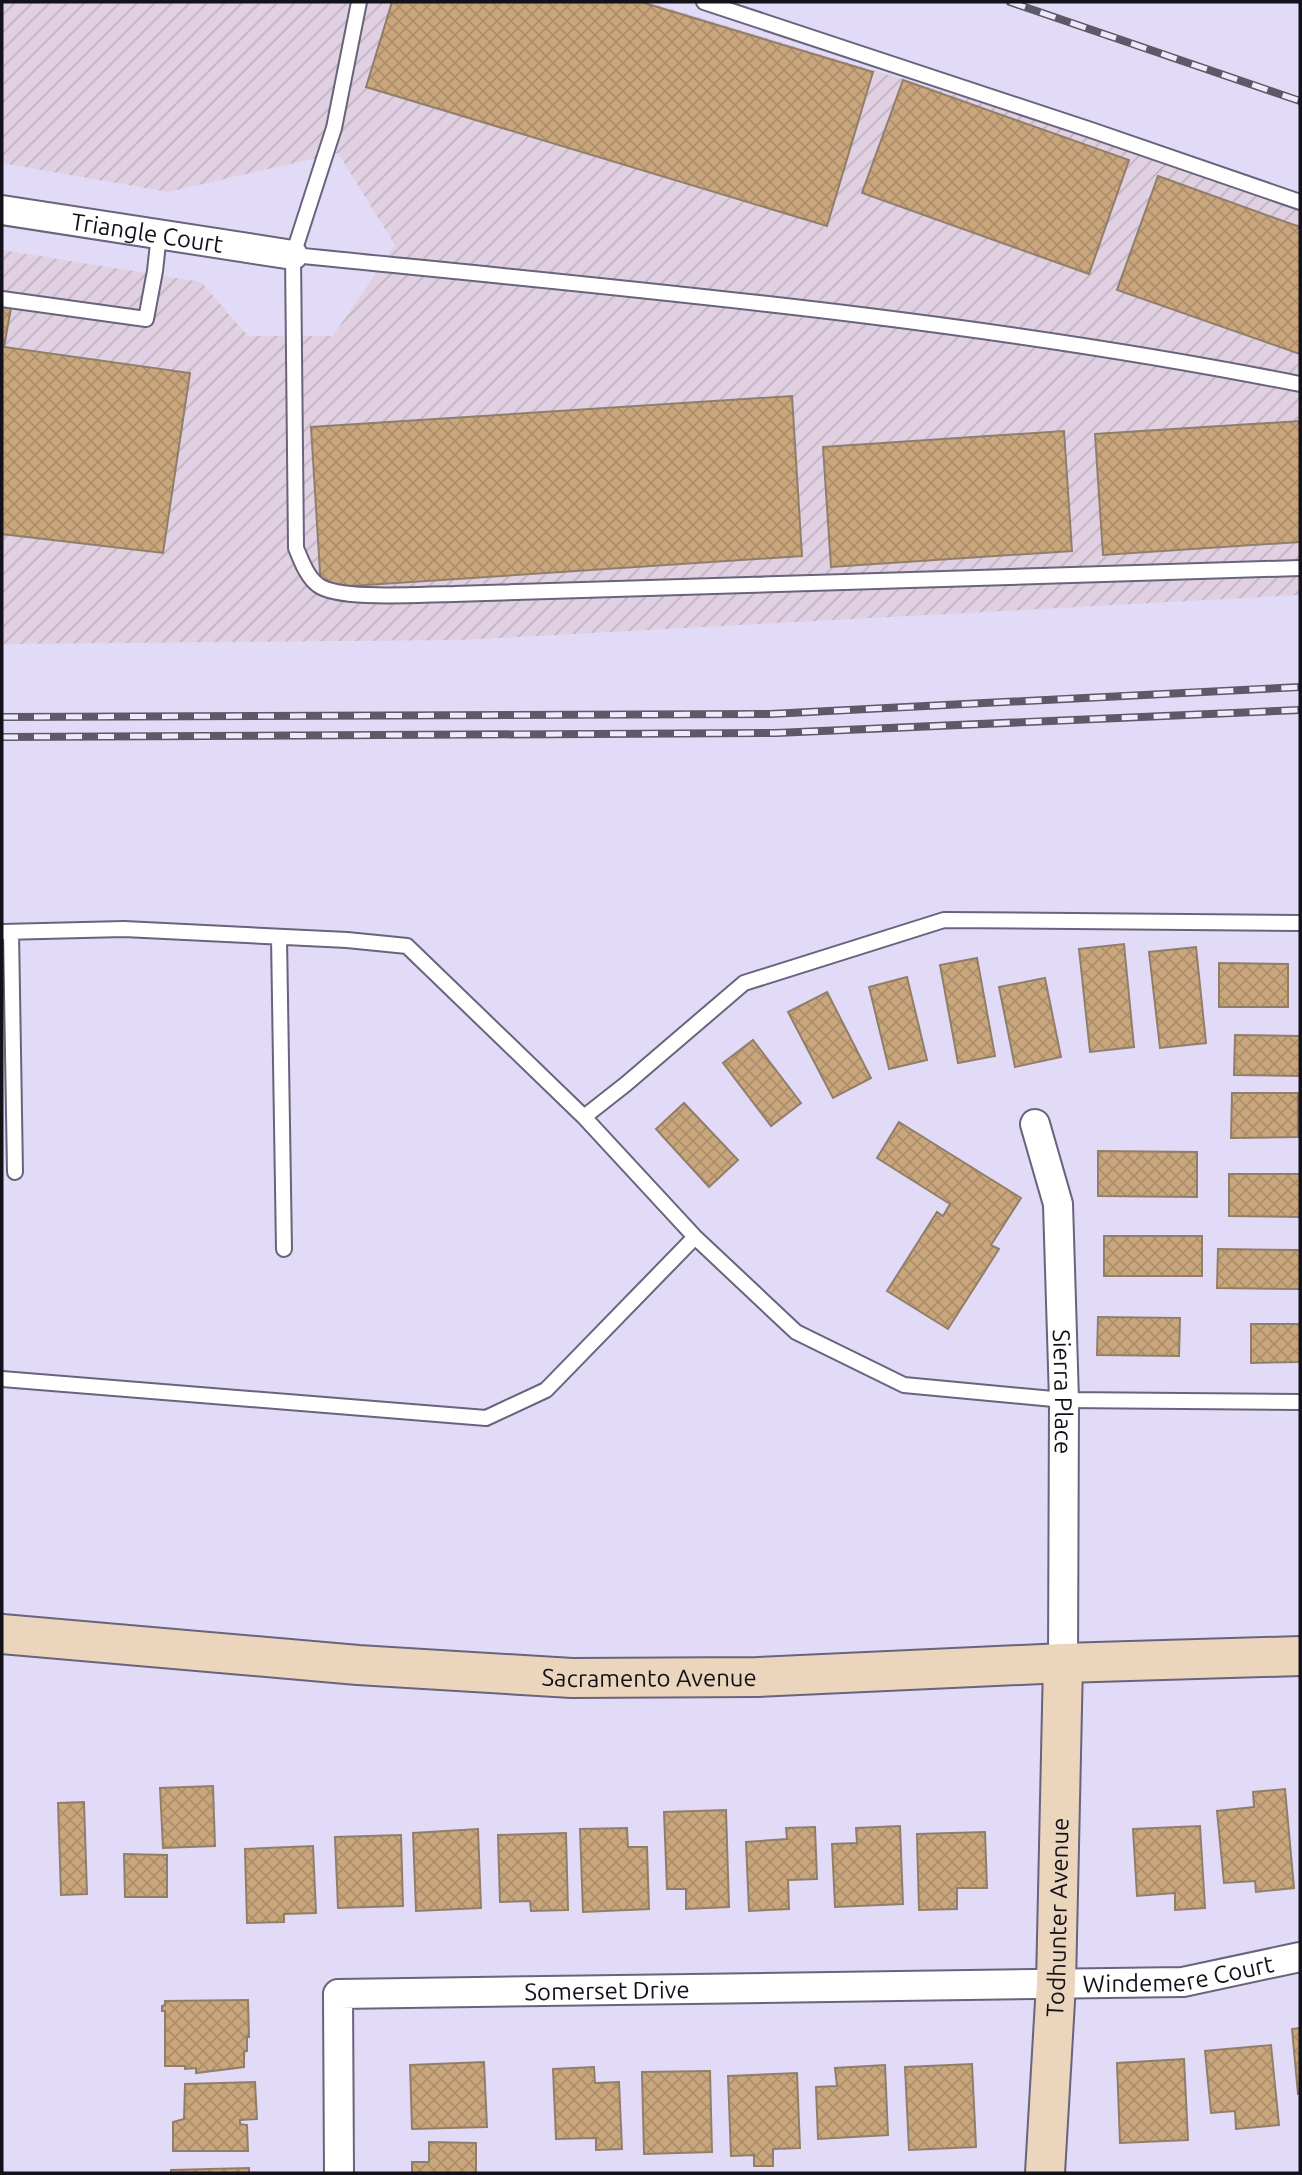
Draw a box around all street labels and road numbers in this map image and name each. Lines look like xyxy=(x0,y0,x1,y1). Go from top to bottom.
street label: Triangle Court xyxy=(69,207,226,258)
street label: Sierra Place xyxy=(1048,1329,1078,1454)
street label: Sacramento Avenue xyxy=(541,1663,757,1692)
street label: Todhunter Avenue xyxy=(1041,1817,1073,2018)
street label: Windemere Court xyxy=(1083,1949,1276,1997)
street label: Somerset Drive xyxy=(524,1976,690,2005)

